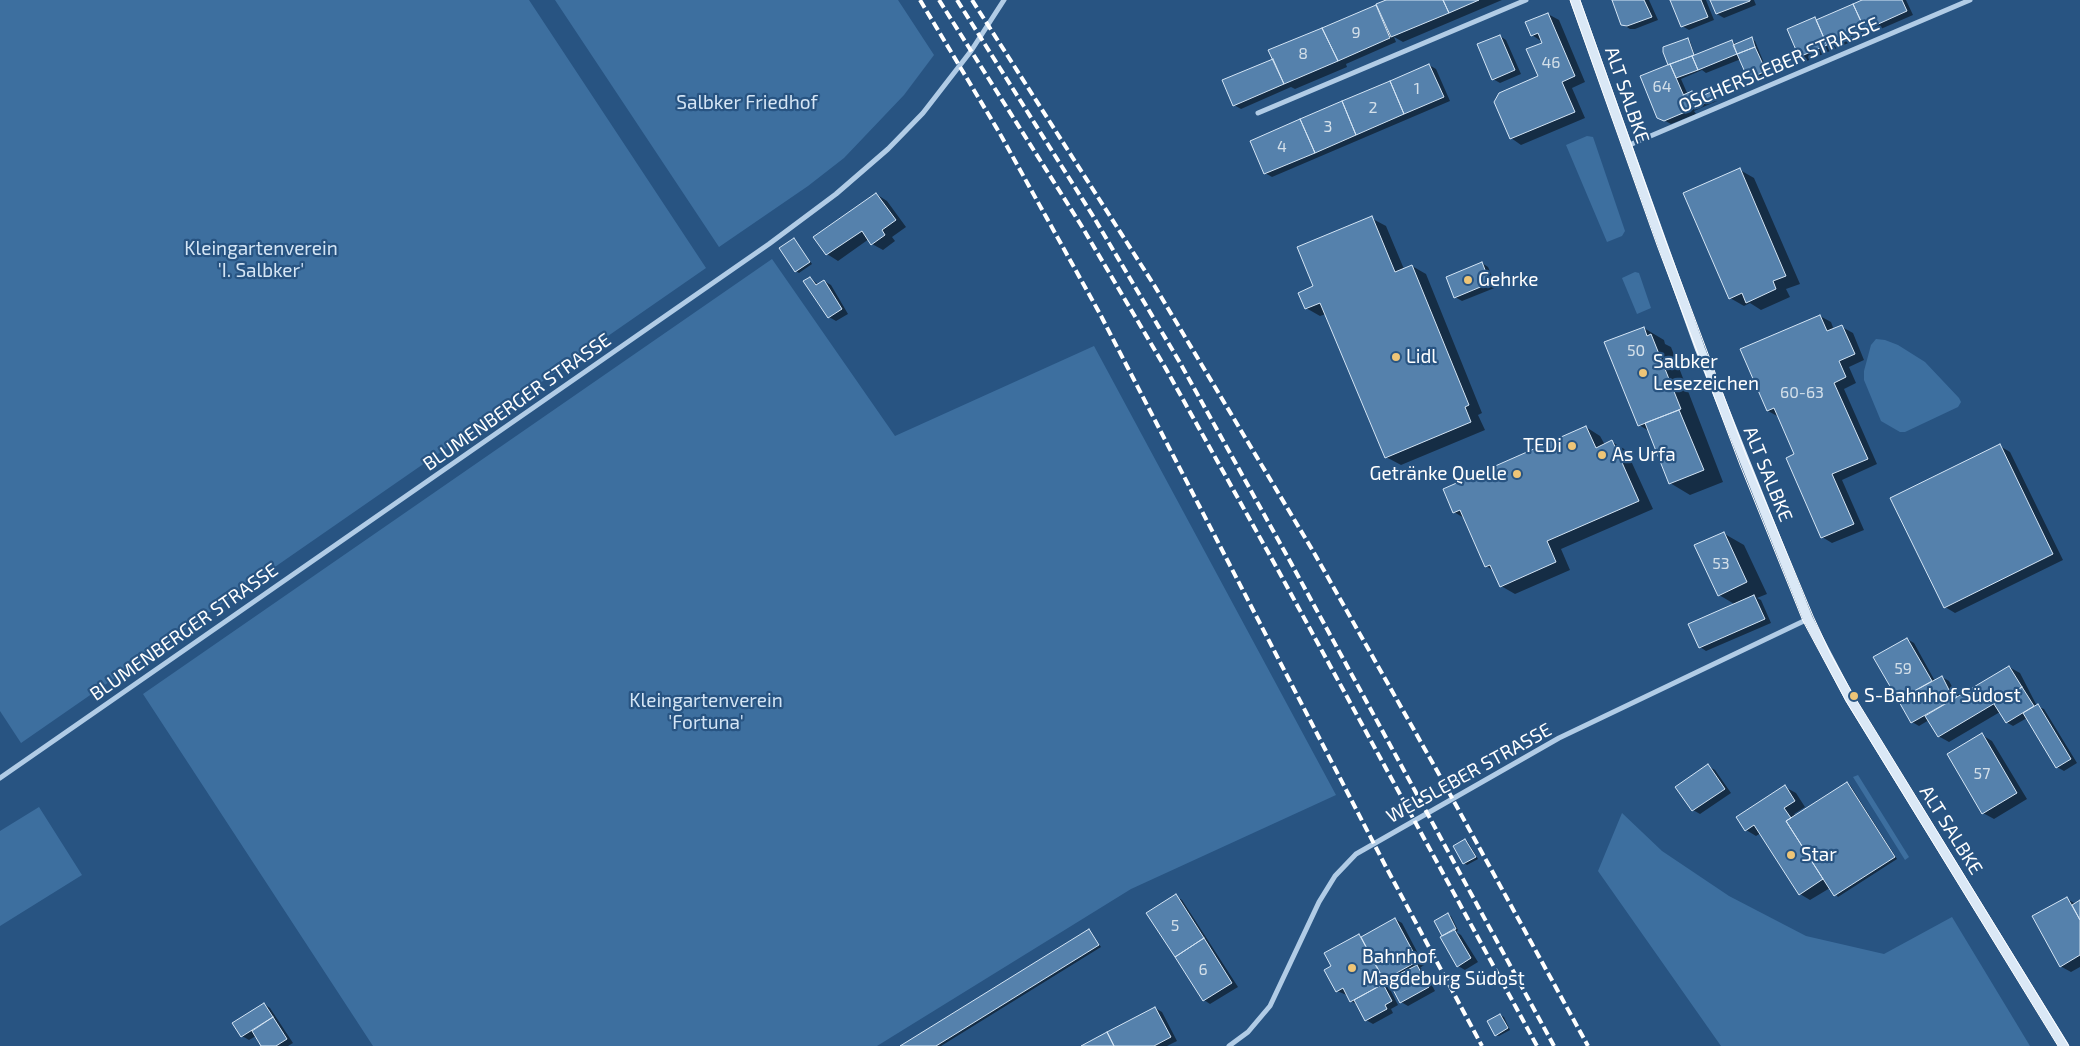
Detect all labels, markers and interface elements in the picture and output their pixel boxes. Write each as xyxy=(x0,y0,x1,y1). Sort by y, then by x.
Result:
street label: OSCHERSLEBER STRASSE xyxy=(1675,12,1883,118)
house number: 9 xyxy=(1351,23,1361,43)
house number: 8 xyxy=(1298,44,1308,64)
street label: ALT SALBKE xyxy=(1600,44,1654,146)
house number: 46 xyxy=(1542,53,1560,73)
house number: 64 xyxy=(1653,77,1671,97)
house number: 1 xyxy=(1414,79,1420,99)
park label: Salbker Friedhof xyxy=(676,92,818,114)
house number: 2 xyxy=(1369,98,1377,118)
house number: 3 xyxy=(1324,117,1332,137)
house number: 4 xyxy=(1277,137,1287,157)
park label: Kleingartenverein 'I. Salbker' xyxy=(184,238,338,282)
place label: Gehrke xyxy=(1478,269,1538,291)
marker: Gehrke xyxy=(1462,274,1474,286)
street label: BLUMENBERGER STRASSE xyxy=(419,328,615,476)
house number: 50 xyxy=(1627,341,1645,361)
place label: Lidl xyxy=(1406,346,1437,368)
marker: Lidl xyxy=(1390,351,1402,363)
place label: Salbker Lesezeichen xyxy=(1653,351,1759,395)
marker: Salbker Lesezeichen xyxy=(1637,367,1649,379)
house number: 60-63 xyxy=(1780,383,1824,403)
street label: ALT SALBKE xyxy=(1739,423,1797,525)
place label: TEDi xyxy=(1523,435,1562,457)
marker: TEDi xyxy=(1566,440,1578,452)
place label: As Urfa xyxy=(1612,444,1676,466)
marker: As Urfa xyxy=(1596,449,1608,461)
place label: Getränke Quelle xyxy=(1369,463,1507,485)
marker: Getränke Quelle xyxy=(1511,468,1523,480)
house number: 53 xyxy=(1712,554,1730,574)
street label: BLUMENBERGER STRASSE xyxy=(86,558,282,706)
house number: 59 xyxy=(1894,659,1912,679)
place label: S-Bahnhof Südost xyxy=(1864,685,2021,707)
park label: Kleingartenverein 'Fortuna' xyxy=(629,690,783,734)
marker: S-Bahnhof Südost xyxy=(1848,690,1860,702)
street label: WELSLEBER STRASSE xyxy=(1383,718,1555,828)
house number: 57 xyxy=(1974,764,1990,784)
street label: ALT SALBKE xyxy=(1915,781,1987,879)
place label: Star xyxy=(1801,844,1837,866)
marker: Star xyxy=(1785,849,1797,861)
house number: 5 xyxy=(1171,916,1179,936)
place label: Bahnhof Magdeburg Südost xyxy=(1362,946,1525,990)
house number: 6 xyxy=(1198,960,1208,980)
marker: Bahnhof Magdeburg Südost xyxy=(1346,962,1358,974)

